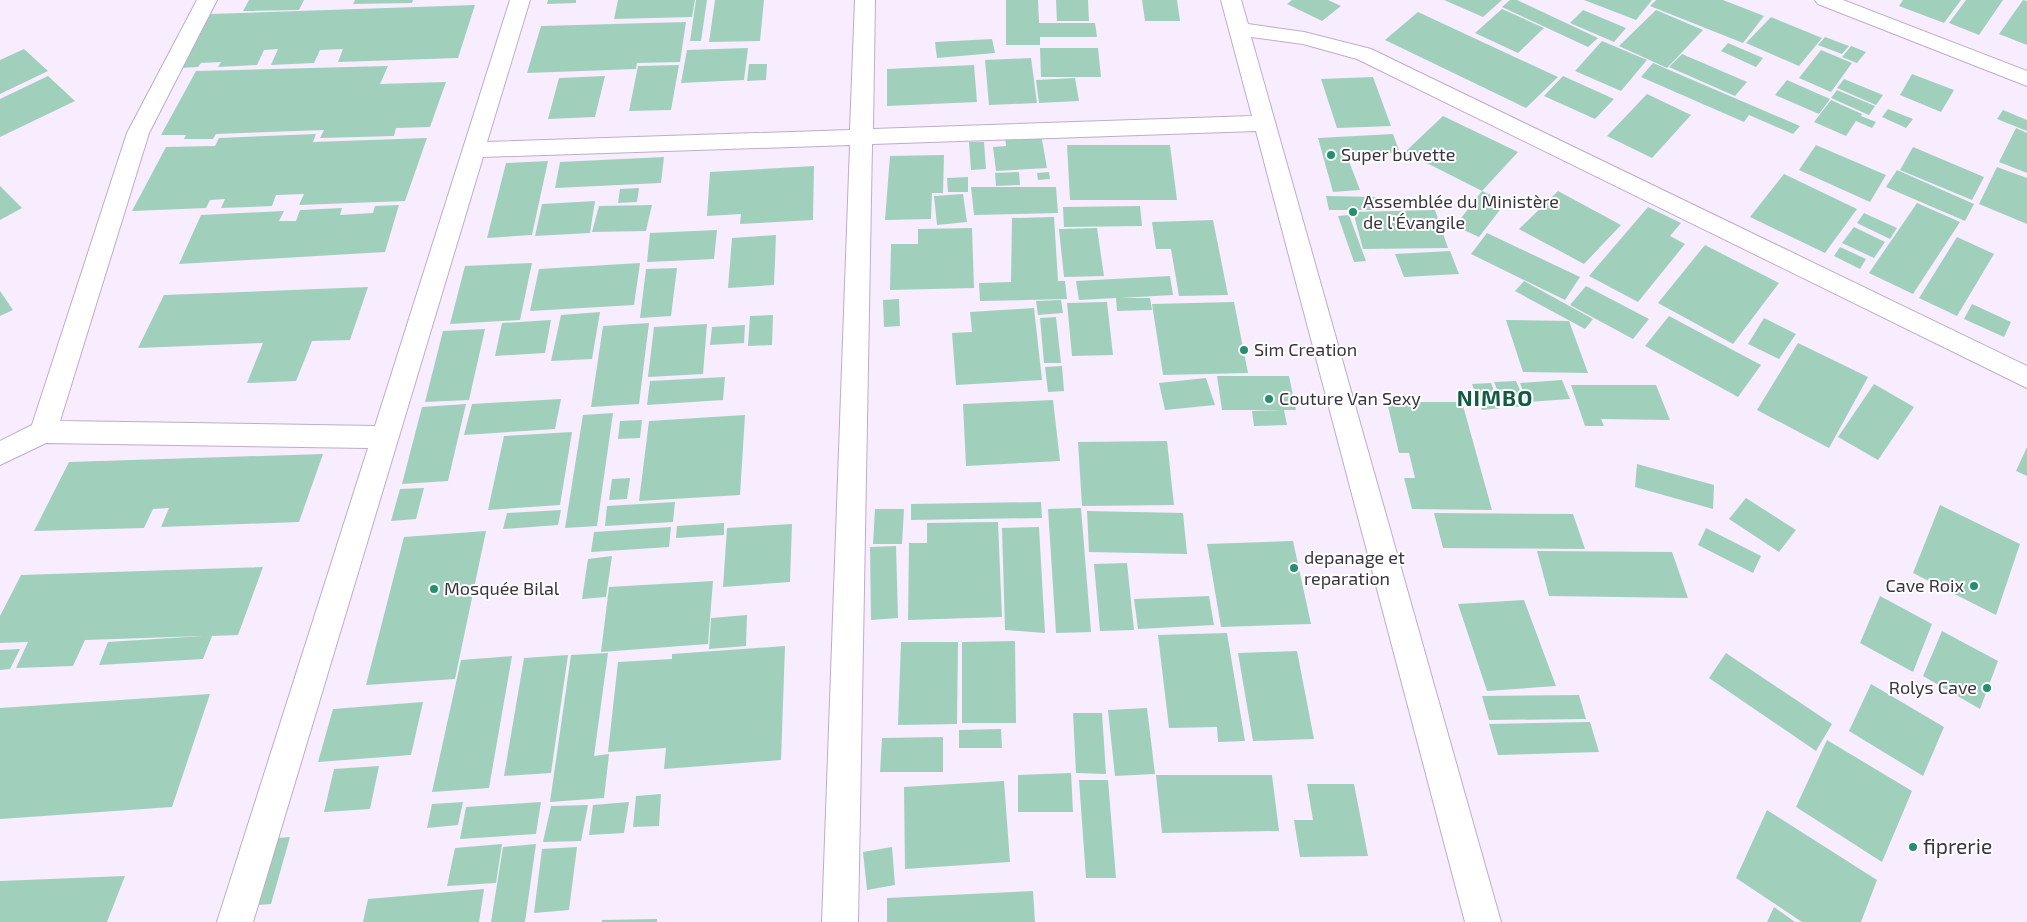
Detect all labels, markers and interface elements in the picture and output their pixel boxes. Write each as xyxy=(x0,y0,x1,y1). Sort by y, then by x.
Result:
place label: Super buvette xyxy=(1341,143,1455,165)
marker: Super buvette xyxy=(1325,149,1337,161)
place label: Assemblée du Ministère de l'Évangile xyxy=(1363,190,1559,233)
marker: Assemblée du Ministère de l'Évangile xyxy=(1347,206,1359,218)
place label: Sim Creation xyxy=(1254,338,1357,360)
marker: Sim Creation xyxy=(1238,344,1250,356)
district label: NIMBO xyxy=(1457,384,1533,410)
place label: Couture Van Sexy xyxy=(1279,387,1421,409)
marker: Couture Van Sexy xyxy=(1263,393,1275,405)
place label: depanage et reparation xyxy=(1304,546,1405,589)
marker: depanage et reparation xyxy=(1288,562,1300,574)
place label: Cave Roix xyxy=(1886,574,1964,596)
place label: Mosquée Bilal xyxy=(444,577,560,599)
marker: Cave Roix xyxy=(1968,580,1980,592)
marker: Mosquée Bilal xyxy=(428,583,440,595)
place label: Rolys Cave xyxy=(1889,676,1977,698)
marker: Rolys Cave xyxy=(1981,682,1993,694)
place label: fiprerie xyxy=(1923,833,1992,858)
marker: fiprerie xyxy=(1907,841,1919,853)

